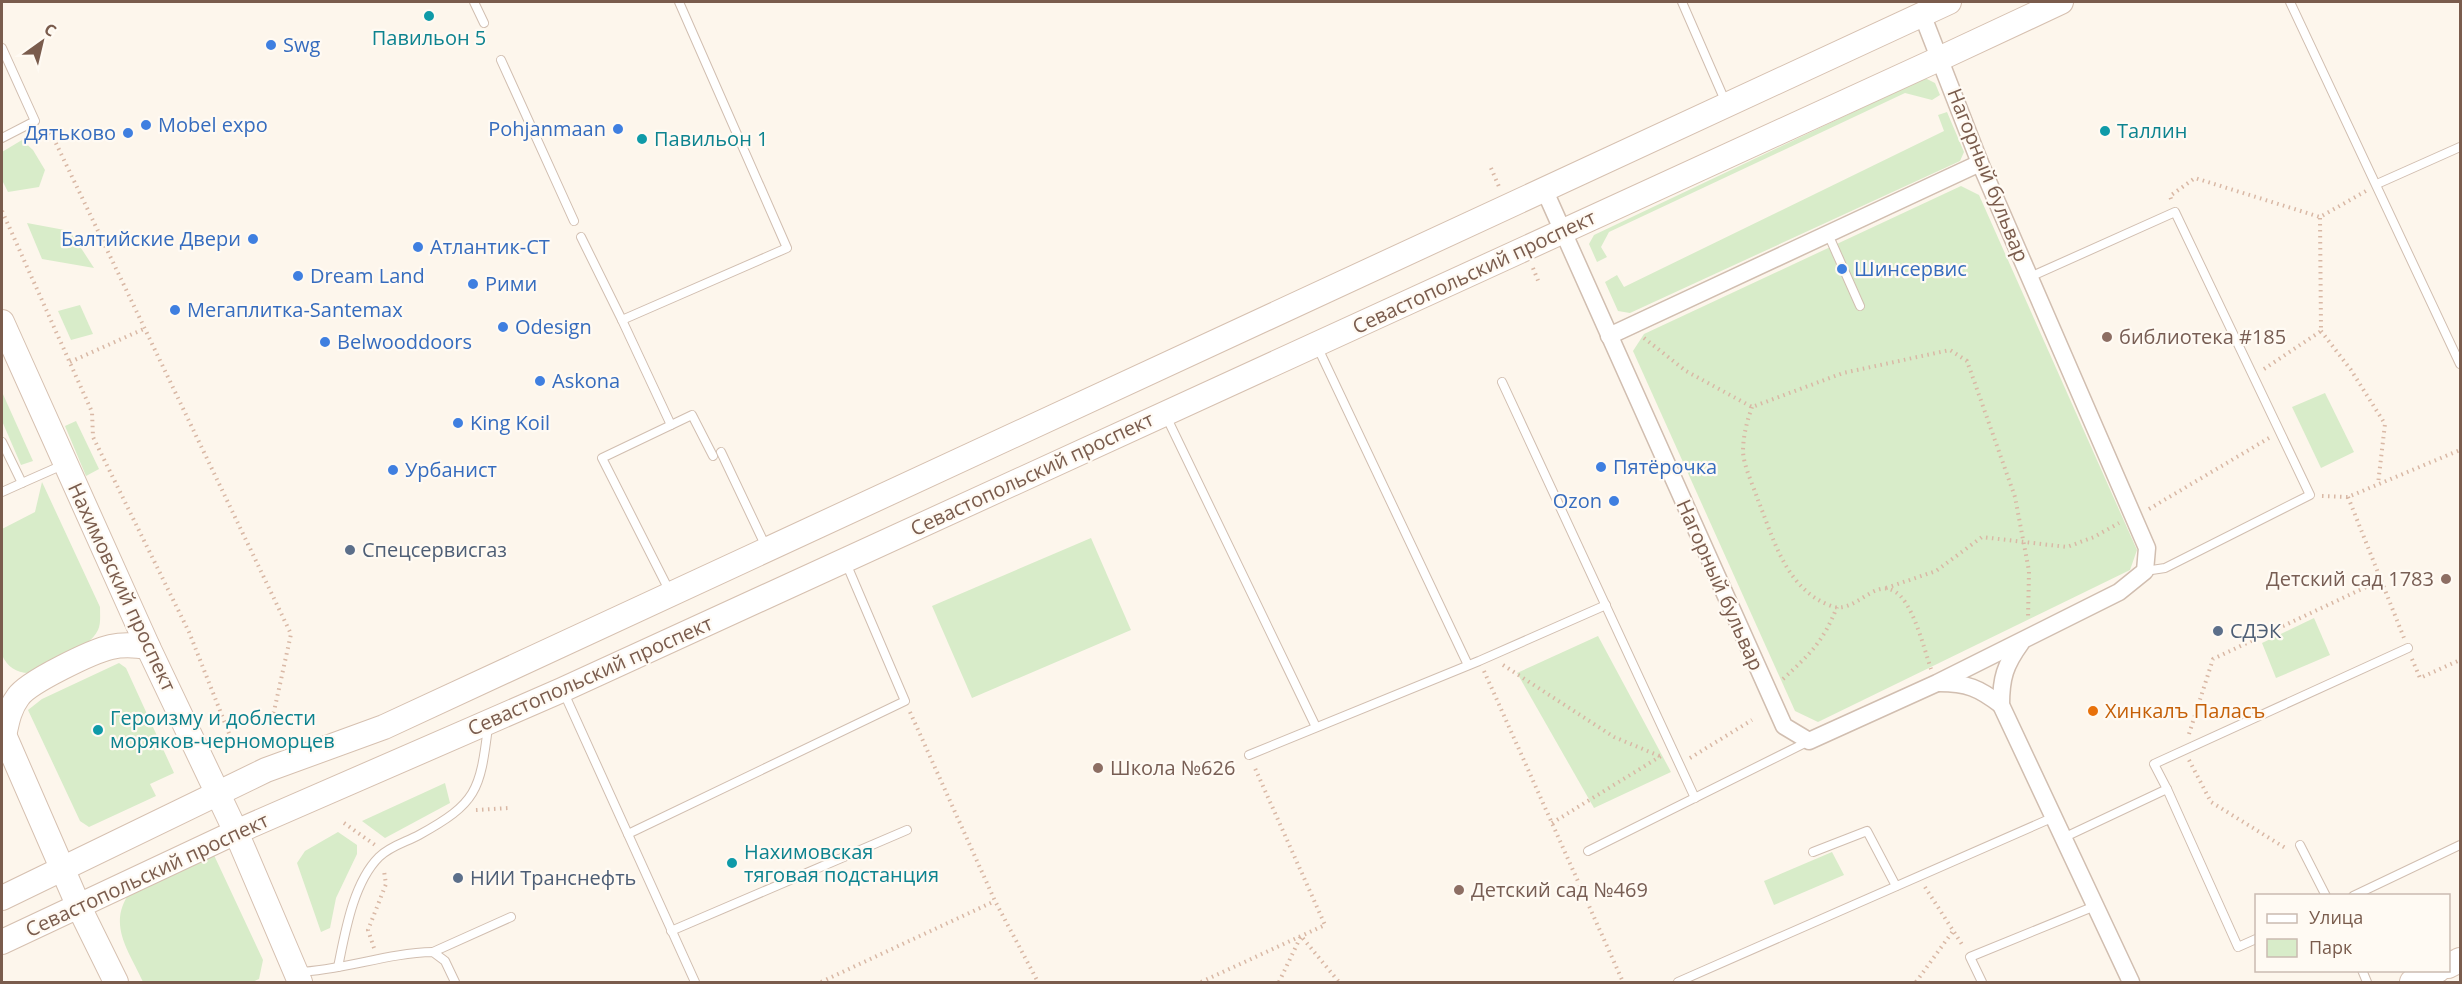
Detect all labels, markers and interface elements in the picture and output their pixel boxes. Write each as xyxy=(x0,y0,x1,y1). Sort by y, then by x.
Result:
marker: Павильон 5 xyxy=(422,9,436,23)
north arrow xyxy=(12,12,72,72)
text: С xyxy=(40,18,61,42)
place label: Павильон 5 xyxy=(372,24,486,51)
place label: Swg xyxy=(283,31,320,58)
marker: Swg xyxy=(264,38,278,52)
street label: Нагорный бульвар xyxy=(1941,84,2036,265)
place label: Mobel expo xyxy=(158,111,268,138)
place label: Pohjanmaan xyxy=(488,115,606,142)
place label: Таллин xyxy=(2117,117,2187,144)
marker: Mobel expo xyxy=(139,118,153,132)
place label: Дятьково xyxy=(24,119,116,146)
marker: Pohjanmaan xyxy=(611,122,625,136)
marker: Таллин xyxy=(2098,124,2112,138)
place label: Павильон 1 xyxy=(654,125,768,152)
marker: Дятьково xyxy=(121,126,135,140)
marker: Павильон 1 xyxy=(635,132,649,146)
street label: Севастопольский проспект xyxy=(1348,203,1600,340)
place label: Балтийские Двери xyxy=(61,225,241,252)
marker: Балтийские Двери xyxy=(246,232,260,246)
place label: Атлантик-СТ xyxy=(430,233,550,260)
marker: Атлантик-СТ xyxy=(411,240,425,254)
place label: Шинсервис xyxy=(1854,255,1967,282)
place label: Dream Land xyxy=(310,262,425,289)
marker: Шинсервис xyxy=(1835,262,1849,276)
marker: Dream Land xyxy=(291,269,305,283)
place label: Рими xyxy=(485,270,537,297)
marker: Рими xyxy=(466,277,480,291)
place label: Мегаплитка-Santemax xyxy=(187,296,403,323)
marker: Мегаплитка-Santemax xyxy=(168,303,182,317)
place label: Odesign xyxy=(515,313,592,340)
marker: Odesign xyxy=(496,320,510,334)
place label: библиотека #185 xyxy=(2119,323,2286,350)
place label: Belwooddoors xyxy=(337,328,472,355)
marker: библиотека #185 xyxy=(2100,330,2114,344)
marker: Belwooddoors xyxy=(318,335,332,349)
place label: Askona xyxy=(552,367,620,394)
marker: Askona xyxy=(533,374,547,388)
street label: Севастопольский проспект xyxy=(906,405,1158,542)
place label: King Koil xyxy=(470,409,550,436)
marker: King Koil xyxy=(451,416,465,430)
place label: Пятёрочка xyxy=(1613,453,1717,480)
place label: Урбанист xyxy=(405,456,497,483)
marker: Пятёрочка xyxy=(1594,460,1608,474)
marker: Урбанист xyxy=(386,463,400,477)
street label: Нахимовский проспект xyxy=(62,478,183,696)
place label: Ozon xyxy=(1553,487,1602,514)
marker: Ozon xyxy=(1607,494,1621,508)
street label: Нагорный бульвар xyxy=(1671,495,1770,675)
place label: Спецсервисгаз xyxy=(362,536,507,563)
marker: Спецсервисгаз xyxy=(343,543,357,557)
place label: Детский сад 1783 xyxy=(2266,565,2434,592)
marker: Детский сад 1783 xyxy=(2439,572,2453,586)
street label: Севастопольский проспект xyxy=(463,609,716,742)
place label: СДЭК xyxy=(2230,617,2282,644)
marker: СДЭК xyxy=(2211,624,2225,638)
place label: Хинкалъ Паласъ xyxy=(2105,697,2265,724)
place label: Героизму и доблести моряков-черноморцев xyxy=(110,704,335,754)
marker: Хинкалъ Паласъ xyxy=(2086,704,2100,718)
marker: Героизму и доблести моряков-черноморцев xyxy=(91,723,105,737)
place label: Школа №626 xyxy=(1110,754,1235,781)
marker: Школа №626 xyxy=(1091,761,1105,775)
street label: Севастопольский проспект xyxy=(21,806,273,943)
place label: Нахимовская тяговая подстанция xyxy=(744,838,939,888)
marker: Нахимовская тяговая подстанция xyxy=(725,856,739,870)
place label: НИИ Транснефть xyxy=(470,864,636,891)
marker: НИИ Транснефть xyxy=(451,871,465,885)
place label: Детский сад №469 xyxy=(1471,876,1648,903)
marker: Детский сад №469 xyxy=(1452,883,1466,897)
legend xyxy=(2255,894,2450,972)
text: Улица xyxy=(2309,905,2363,929)
text: Парк xyxy=(2309,935,2353,959)

